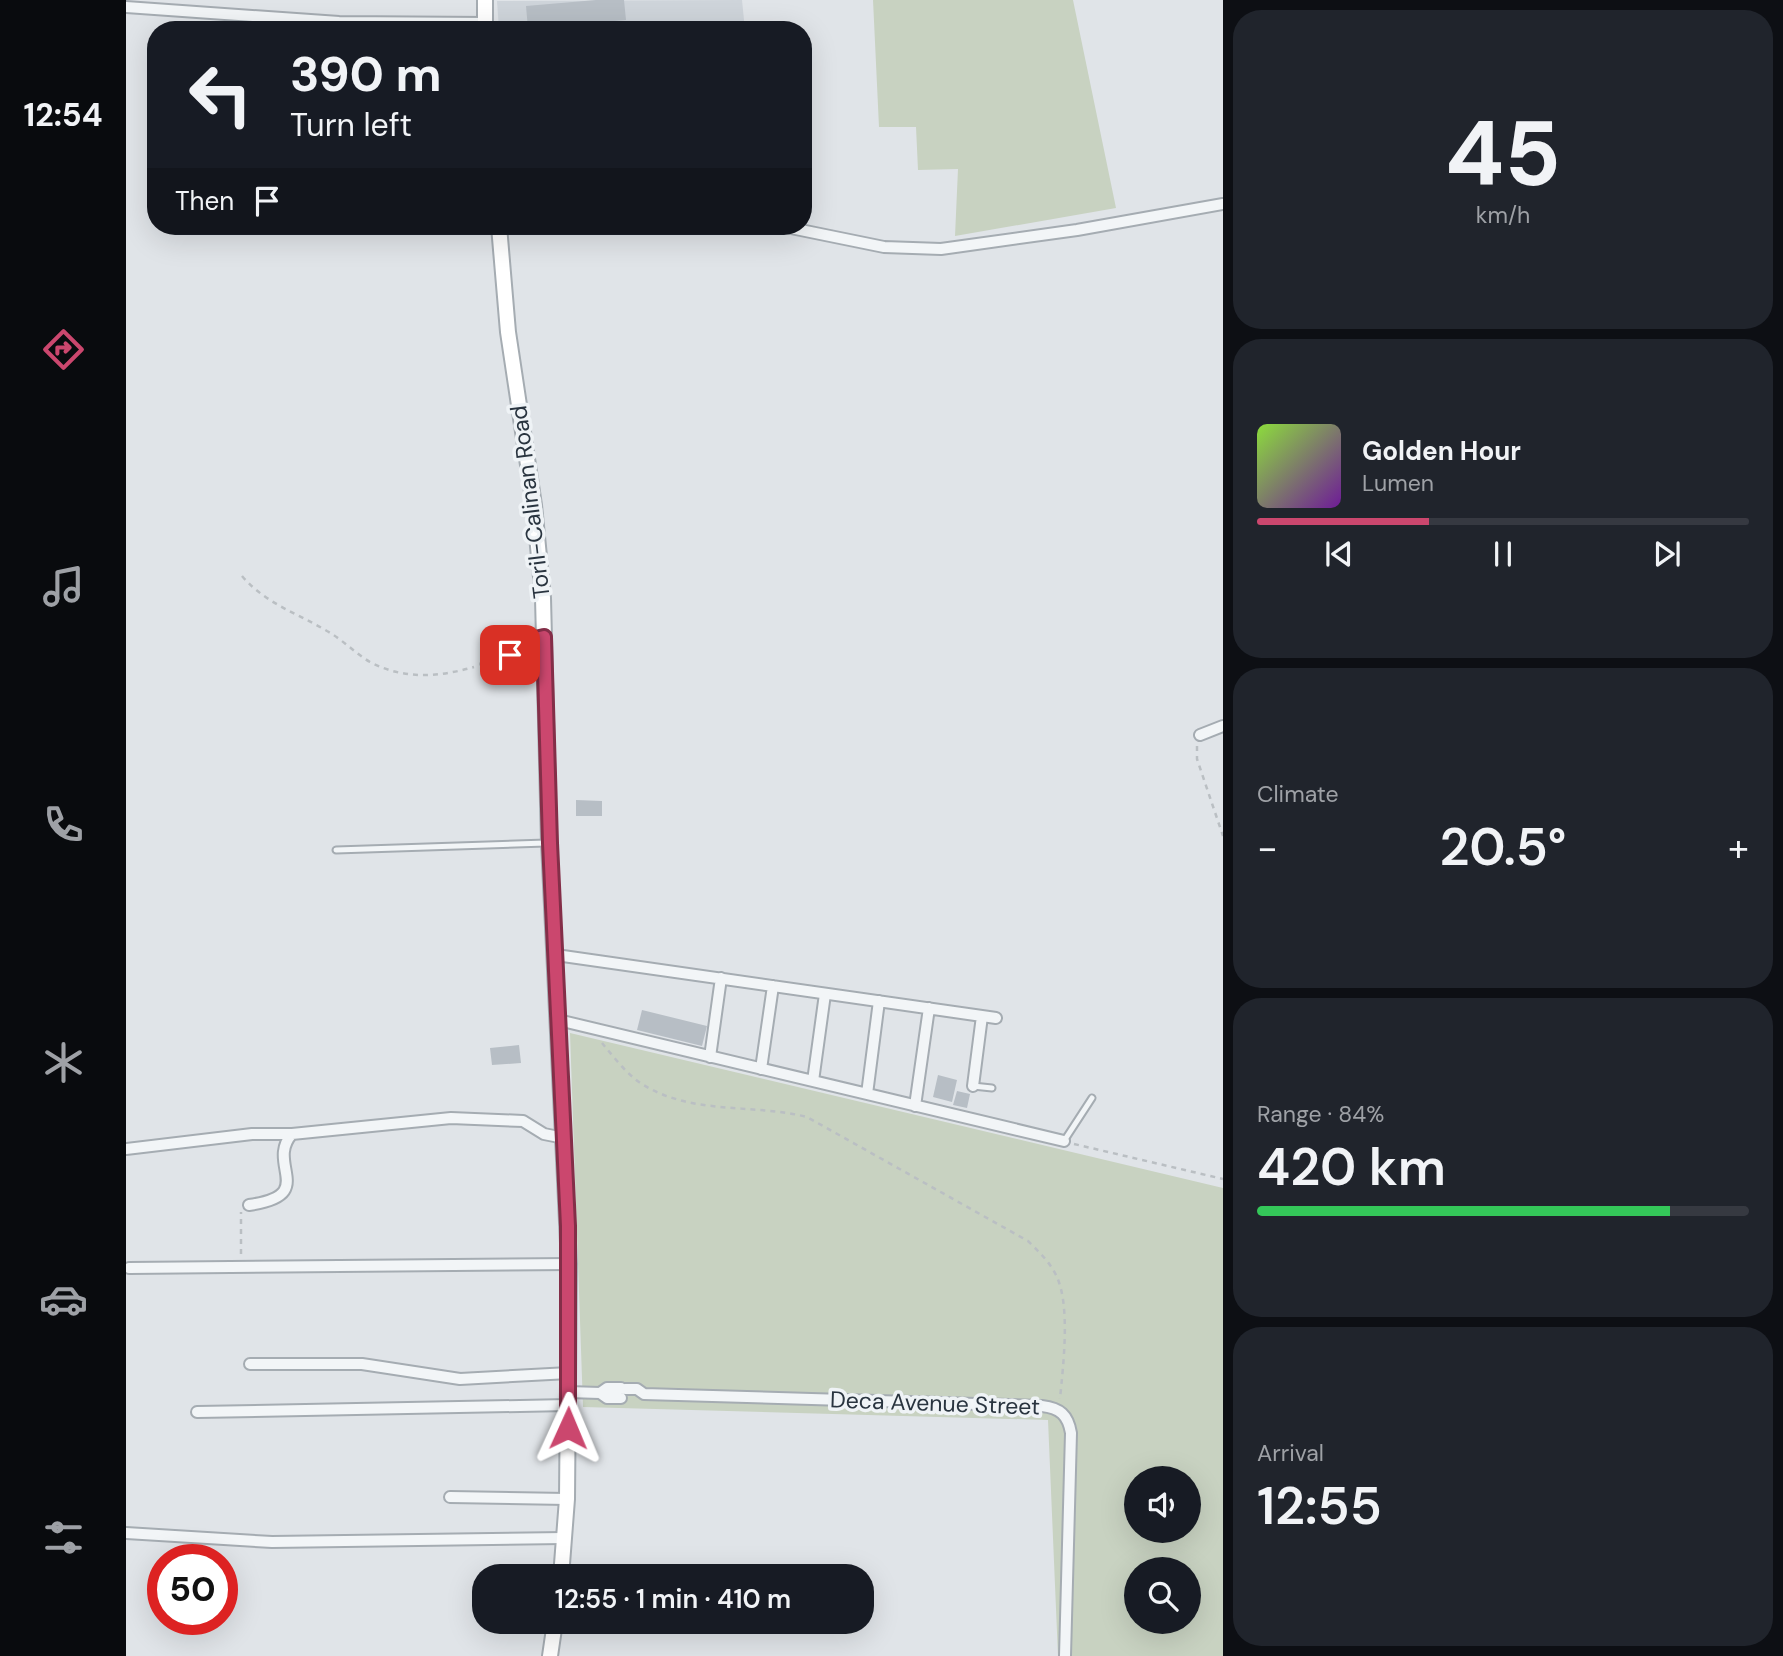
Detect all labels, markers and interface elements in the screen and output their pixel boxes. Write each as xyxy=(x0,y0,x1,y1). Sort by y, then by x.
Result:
text: 390 m xyxy=(290,42,442,106)
icon: left xyxy=(175,49,266,140)
text: 12:54 xyxy=(24,94,102,136)
text: 45 xyxy=(1445,95,1561,213)
text: Turn left xyxy=(290,104,412,146)
icon: arrive xyxy=(248,182,286,220)
text: Then xyxy=(175,184,234,218)
text: km/h xyxy=(1476,200,1530,230)
icon: directions xyxy=(39,325,88,374)
street label: Toril-Calinan Road xyxy=(503,404,557,600)
text: Golden Hour xyxy=(1362,434,1521,468)
text: Lumen xyxy=(1362,468,1434,498)
icon: previous xyxy=(1320,535,1358,573)
icon: pause xyxy=(1484,535,1522,573)
icon: next xyxy=(1648,535,1686,573)
icon: music xyxy=(39,562,88,611)
pin xyxy=(480,625,540,685)
icon: arrive xyxy=(491,636,529,674)
text: Climate xyxy=(1257,779,1339,809)
icon: phone xyxy=(39,800,88,849)
text: 20.5° xyxy=(1440,813,1566,881)
text: − xyxy=(1257,823,1278,873)
text: + xyxy=(1728,823,1749,873)
icon: climate xyxy=(39,1038,88,1087)
text: Range · 84% xyxy=(1257,1099,1384,1129)
text: 420 km xyxy=(1257,1133,1446,1201)
icon: car xyxy=(39,1275,88,1324)
street label: Deca Avenue Street xyxy=(829,1384,1041,1422)
position arrow xyxy=(531,1391,605,1465)
text: Arrival xyxy=(1257,1438,1324,1468)
map controls xyxy=(1124,1466,1201,1634)
button: sound xyxy=(1124,1466,1201,1543)
text: 12:55 xyxy=(1257,1472,1382,1540)
icon: filters xyxy=(39,1513,88,1562)
speed limit sign: 50 xyxy=(147,1544,238,1635)
button: search xyxy=(1124,1557,1201,1634)
text: 12:55 · 1 min · 410 m xyxy=(555,1582,791,1616)

